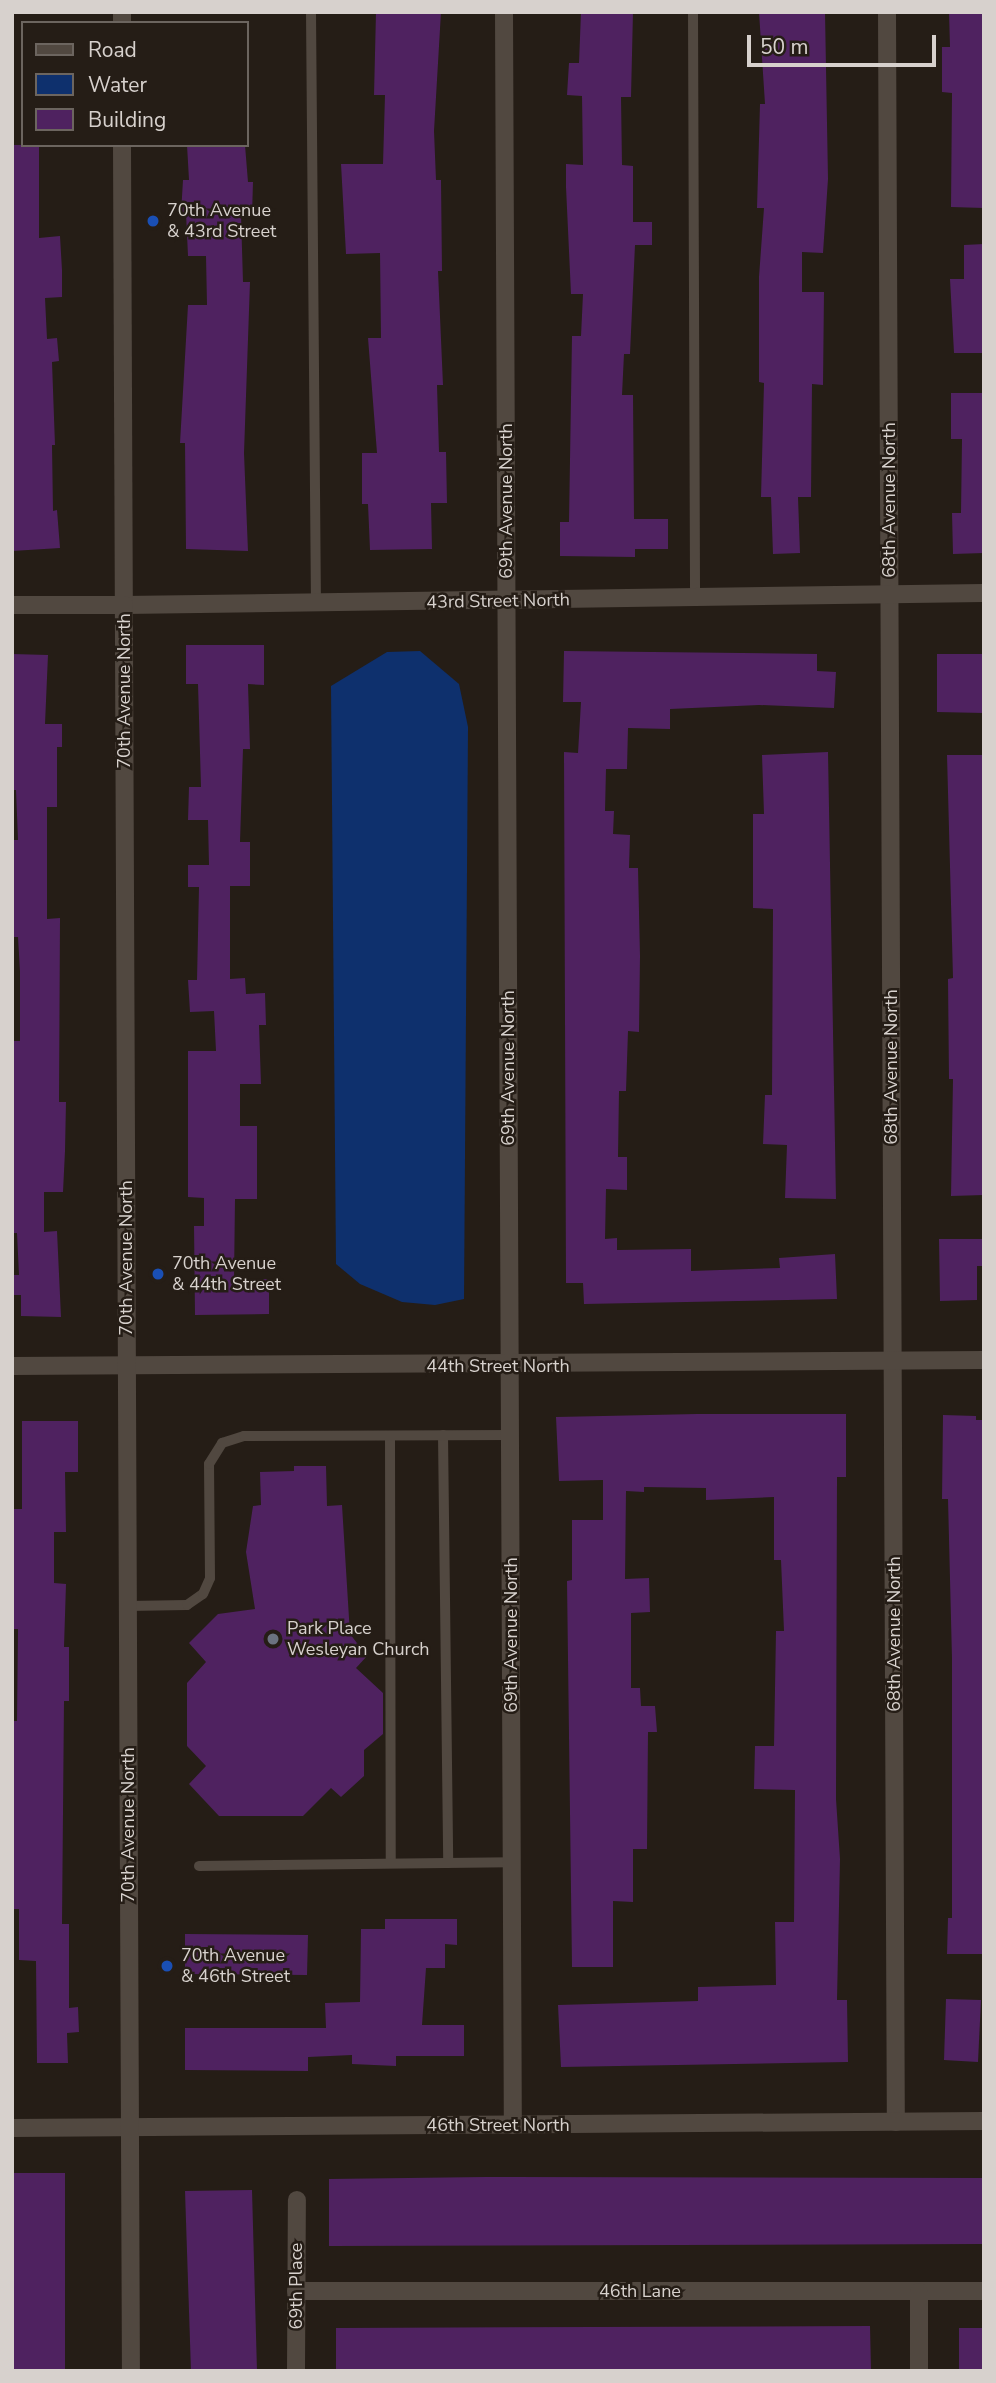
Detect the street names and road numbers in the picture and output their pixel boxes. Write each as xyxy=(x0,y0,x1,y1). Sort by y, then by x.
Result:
street label: 68th Avenue North xyxy=(878,422,900,578)
street label: 69th Avenue North xyxy=(495,423,517,579)
street label: 43rd Street North xyxy=(426,589,570,613)
street label: 70th Avenue North xyxy=(113,613,135,769)
street label: 68th Avenue North xyxy=(880,989,902,1145)
street label: 69th Avenue North xyxy=(497,990,519,1146)
street label: 70th Avenue North xyxy=(115,1180,137,1336)
street label: 44th Street North xyxy=(426,1355,570,1377)
street label: 68th Avenue North xyxy=(883,1556,905,1712)
street label: 69th Avenue North xyxy=(500,1557,522,1713)
street label: 70th Avenue North xyxy=(117,1747,139,1903)
street label: 46th Street North xyxy=(426,2114,570,2136)
street label: 69th Place xyxy=(285,2243,307,2329)
street label: 46th Lane xyxy=(599,2280,681,2302)

